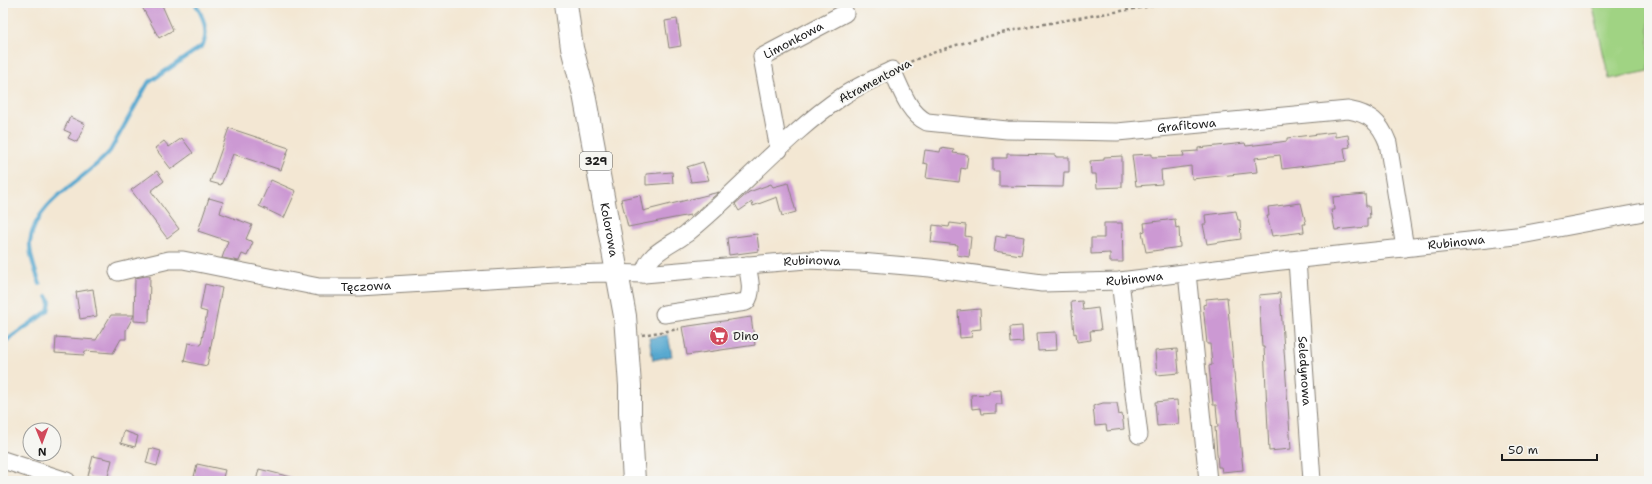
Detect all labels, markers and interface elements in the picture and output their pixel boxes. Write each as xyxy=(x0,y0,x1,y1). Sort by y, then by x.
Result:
street label: Limonkowa xyxy=(761,18,827,63)
street label: Atramentowa xyxy=(836,55,915,107)
street label: Grafitowa xyxy=(1156,115,1217,136)
road number: 329 xyxy=(580,152,612,170)
street label: Kolorowa xyxy=(596,201,622,259)
street label: Rubinowa xyxy=(1427,231,1486,253)
street label: Rubinowa xyxy=(783,252,841,270)
street label: Rubinowa xyxy=(1106,268,1164,289)
street label: Tęczowa xyxy=(341,277,392,295)
supermarket icon: Dino xyxy=(708,325,730,347)
place label: Dino xyxy=(733,328,759,344)
street label: Seledynowa xyxy=(1294,335,1315,407)
north arrow xyxy=(22,422,62,462)
scale bar xyxy=(1502,436,1597,462)
text: 50 m xyxy=(1508,442,1538,458)
text: N xyxy=(37,444,47,459)

